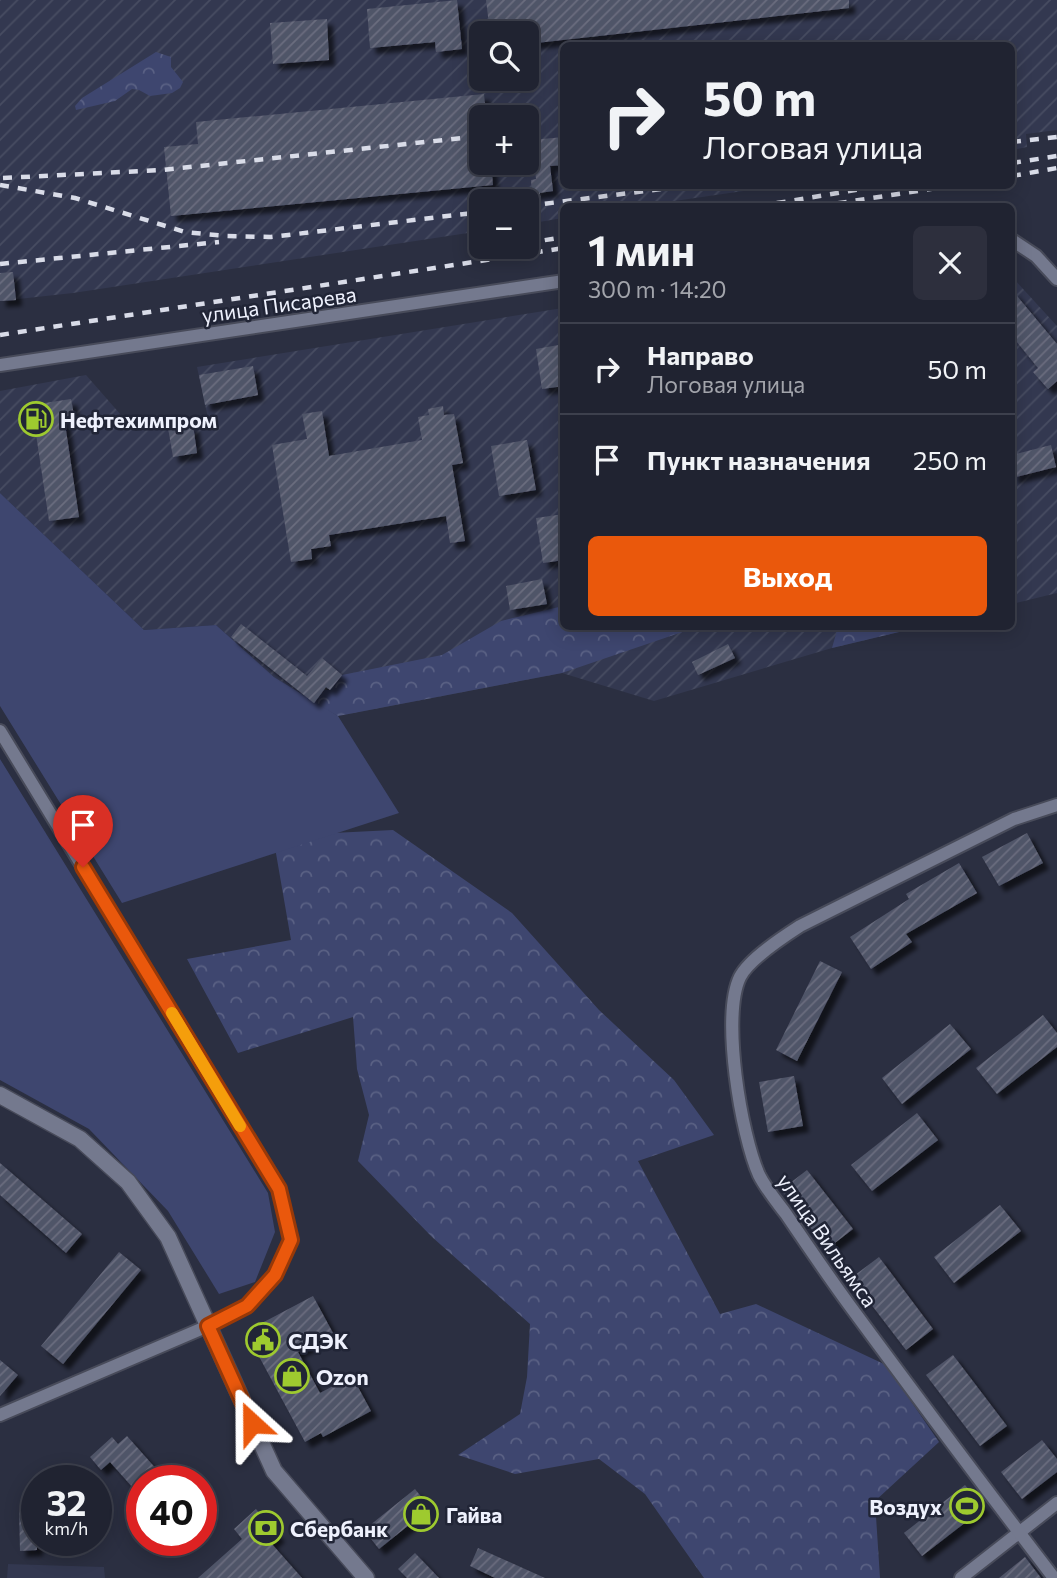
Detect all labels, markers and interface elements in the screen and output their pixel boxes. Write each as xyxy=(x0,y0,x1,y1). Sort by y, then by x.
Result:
map controls xyxy=(469,21,539,259)
button: search xyxy=(469,21,539,91)
text: 50 m xyxy=(703,66,816,126)
icon: right xyxy=(588,70,679,161)
button: + xyxy=(469,105,539,175)
text: Логовая улица xyxy=(703,126,923,166)
button: − xyxy=(469,189,539,259)
text: 1 мин xyxy=(588,223,695,275)
button: close xyxy=(913,226,987,300)
text: 300 m · 14:20 xyxy=(588,275,727,303)
street label: улица Писарева xyxy=(200,281,358,327)
text: Направо xyxy=(647,339,754,370)
icon: right xyxy=(588,350,626,388)
text: 50 m xyxy=(927,353,987,384)
text: Логовая улица xyxy=(647,370,805,398)
fuel station icon: Нефтехимпром xyxy=(17,400,55,438)
place label: Нефтехимпром xyxy=(60,407,217,432)
icon: arrive xyxy=(588,441,626,479)
text: Пункт назначения xyxy=(647,444,871,475)
text: 250 m xyxy=(913,444,987,475)
button: Выход xyxy=(588,536,987,616)
pin xyxy=(53,795,113,867)
icon: arrive xyxy=(64,806,102,844)
street label: улица Вильямса xyxy=(773,1168,883,1312)
public building icon: СДЭК xyxy=(244,1321,282,1359)
place label: СДЭК xyxy=(288,1328,349,1353)
shop icon: Ozon xyxy=(273,1357,311,1395)
place label: Ozon xyxy=(316,1364,369,1389)
position arrow xyxy=(215,1386,289,1460)
speed limit sign: 40 xyxy=(126,1465,217,1556)
text: 32 xyxy=(46,1480,87,1523)
sports icon: Воздух xyxy=(948,1487,986,1525)
place label: Воздух xyxy=(869,1494,942,1519)
shop icon: Гайва xyxy=(402,1495,440,1533)
place label: Гайва xyxy=(446,1502,502,1527)
bank icon: Сбербанк xyxy=(247,1509,285,1547)
place label: Сбербанк xyxy=(290,1516,388,1541)
text: km/h xyxy=(45,1517,88,1539)

